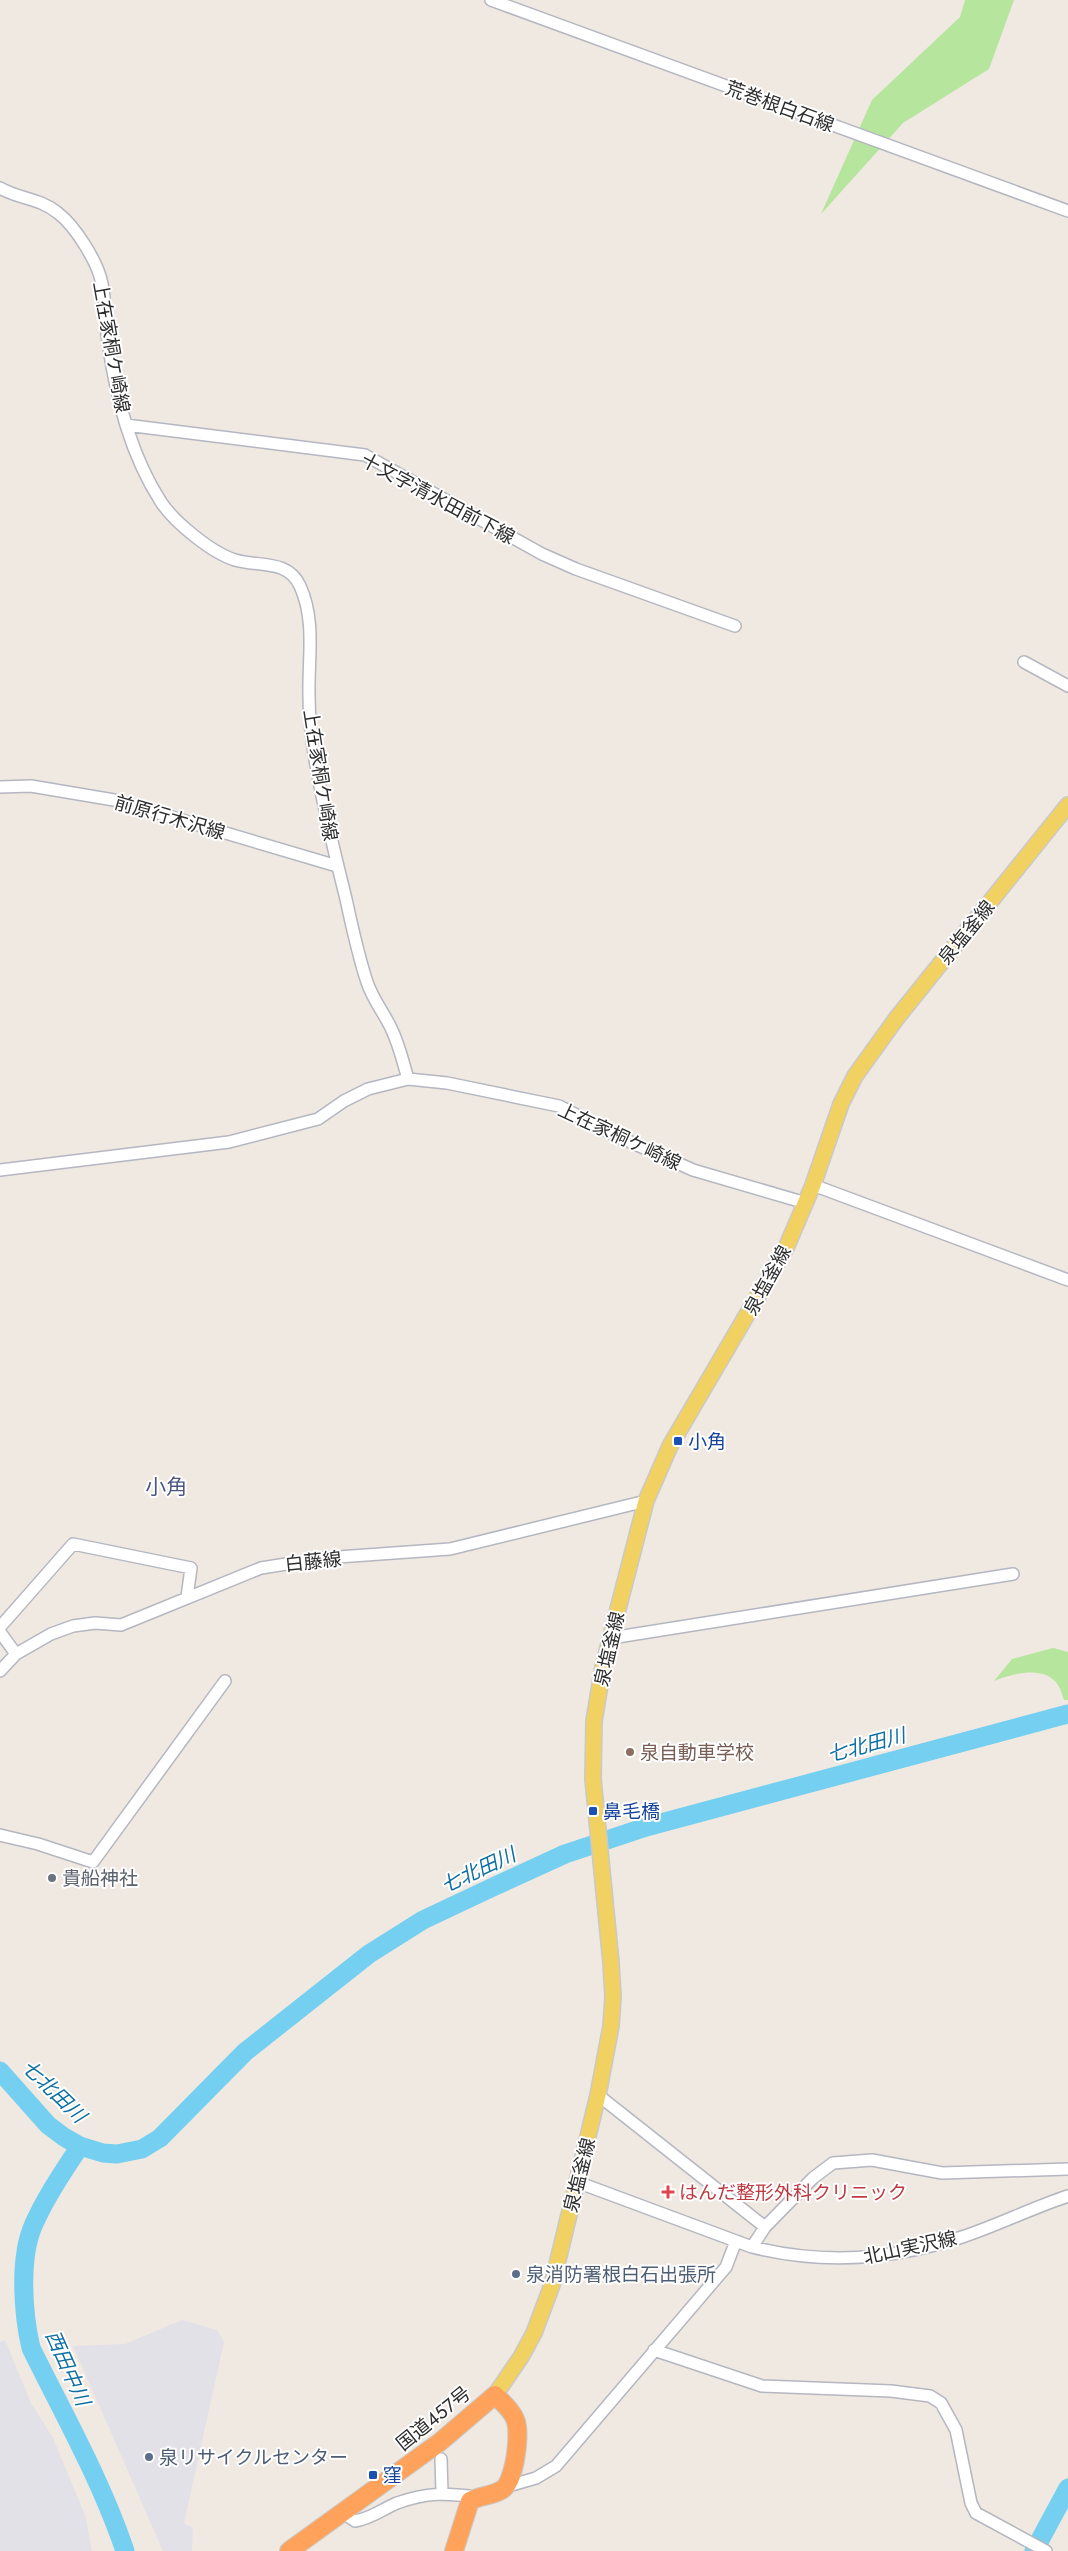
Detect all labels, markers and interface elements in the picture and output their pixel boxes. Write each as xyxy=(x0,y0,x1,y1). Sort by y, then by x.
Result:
street label: 荒巻根白石線 xyxy=(722,74,838,139)
street label: 上在家桐ケ崎線 xyxy=(87,279,136,415)
street label: 十文字清水田前下線 xyxy=(356,446,520,551)
street label: 上在家桐ケ崎線 xyxy=(297,707,344,843)
street label: 前原行木沢線 xyxy=(111,789,228,846)
street label: 泉塩釜線 xyxy=(932,894,1001,970)
street label: 上在家桐ケ崎線 xyxy=(554,1096,686,1177)
street label: 泉塩釜線 xyxy=(737,1240,798,1320)
place label: 小角 xyxy=(688,1428,726,1455)
marker: 小角 xyxy=(672,1435,684,1447)
district label: 小角 xyxy=(145,1472,187,1502)
street label: 白藤線 xyxy=(283,1545,343,1578)
street label: 泉塩釜線 xyxy=(588,1609,631,1689)
water label: 七北田川 xyxy=(824,1721,910,1770)
place label: 泉自動車学校 xyxy=(640,1739,754,1766)
marker: 泉自動車学校 xyxy=(624,1746,636,1758)
place label: 鼻毛橋 xyxy=(603,1798,660,1825)
marker: 鼻毛橋 xyxy=(587,1805,599,1817)
water label: 七北田川 xyxy=(436,1840,522,1900)
place label: 貴船神社 xyxy=(62,1865,138,1892)
marker: 貴船神社 xyxy=(46,1872,58,1884)
water label: 七北田川 xyxy=(15,2053,94,2131)
street label: 泉塩釜線 xyxy=(557,2135,602,2215)
place label: はんだ整形外科クリニック xyxy=(679,2179,907,2206)
marker: はんだ整形外科クリニック xyxy=(661,2185,675,2199)
street label: 北山実沢線 xyxy=(861,2224,959,2271)
place label: 泉消防署根白石出張所 xyxy=(526,2261,716,2288)
marker: 泉消防署根白石出張所 xyxy=(510,2268,522,2280)
water label: 西田中川 xyxy=(38,2326,98,2412)
street label: 国道457号 xyxy=(390,2380,476,2457)
place label: 泉リサイクルセンター xyxy=(159,2444,348,2471)
marker: 泉リサイクルセンター xyxy=(143,2451,155,2463)
place label: 窪 xyxy=(383,2462,402,2489)
marker: 窪 xyxy=(367,2469,379,2481)

